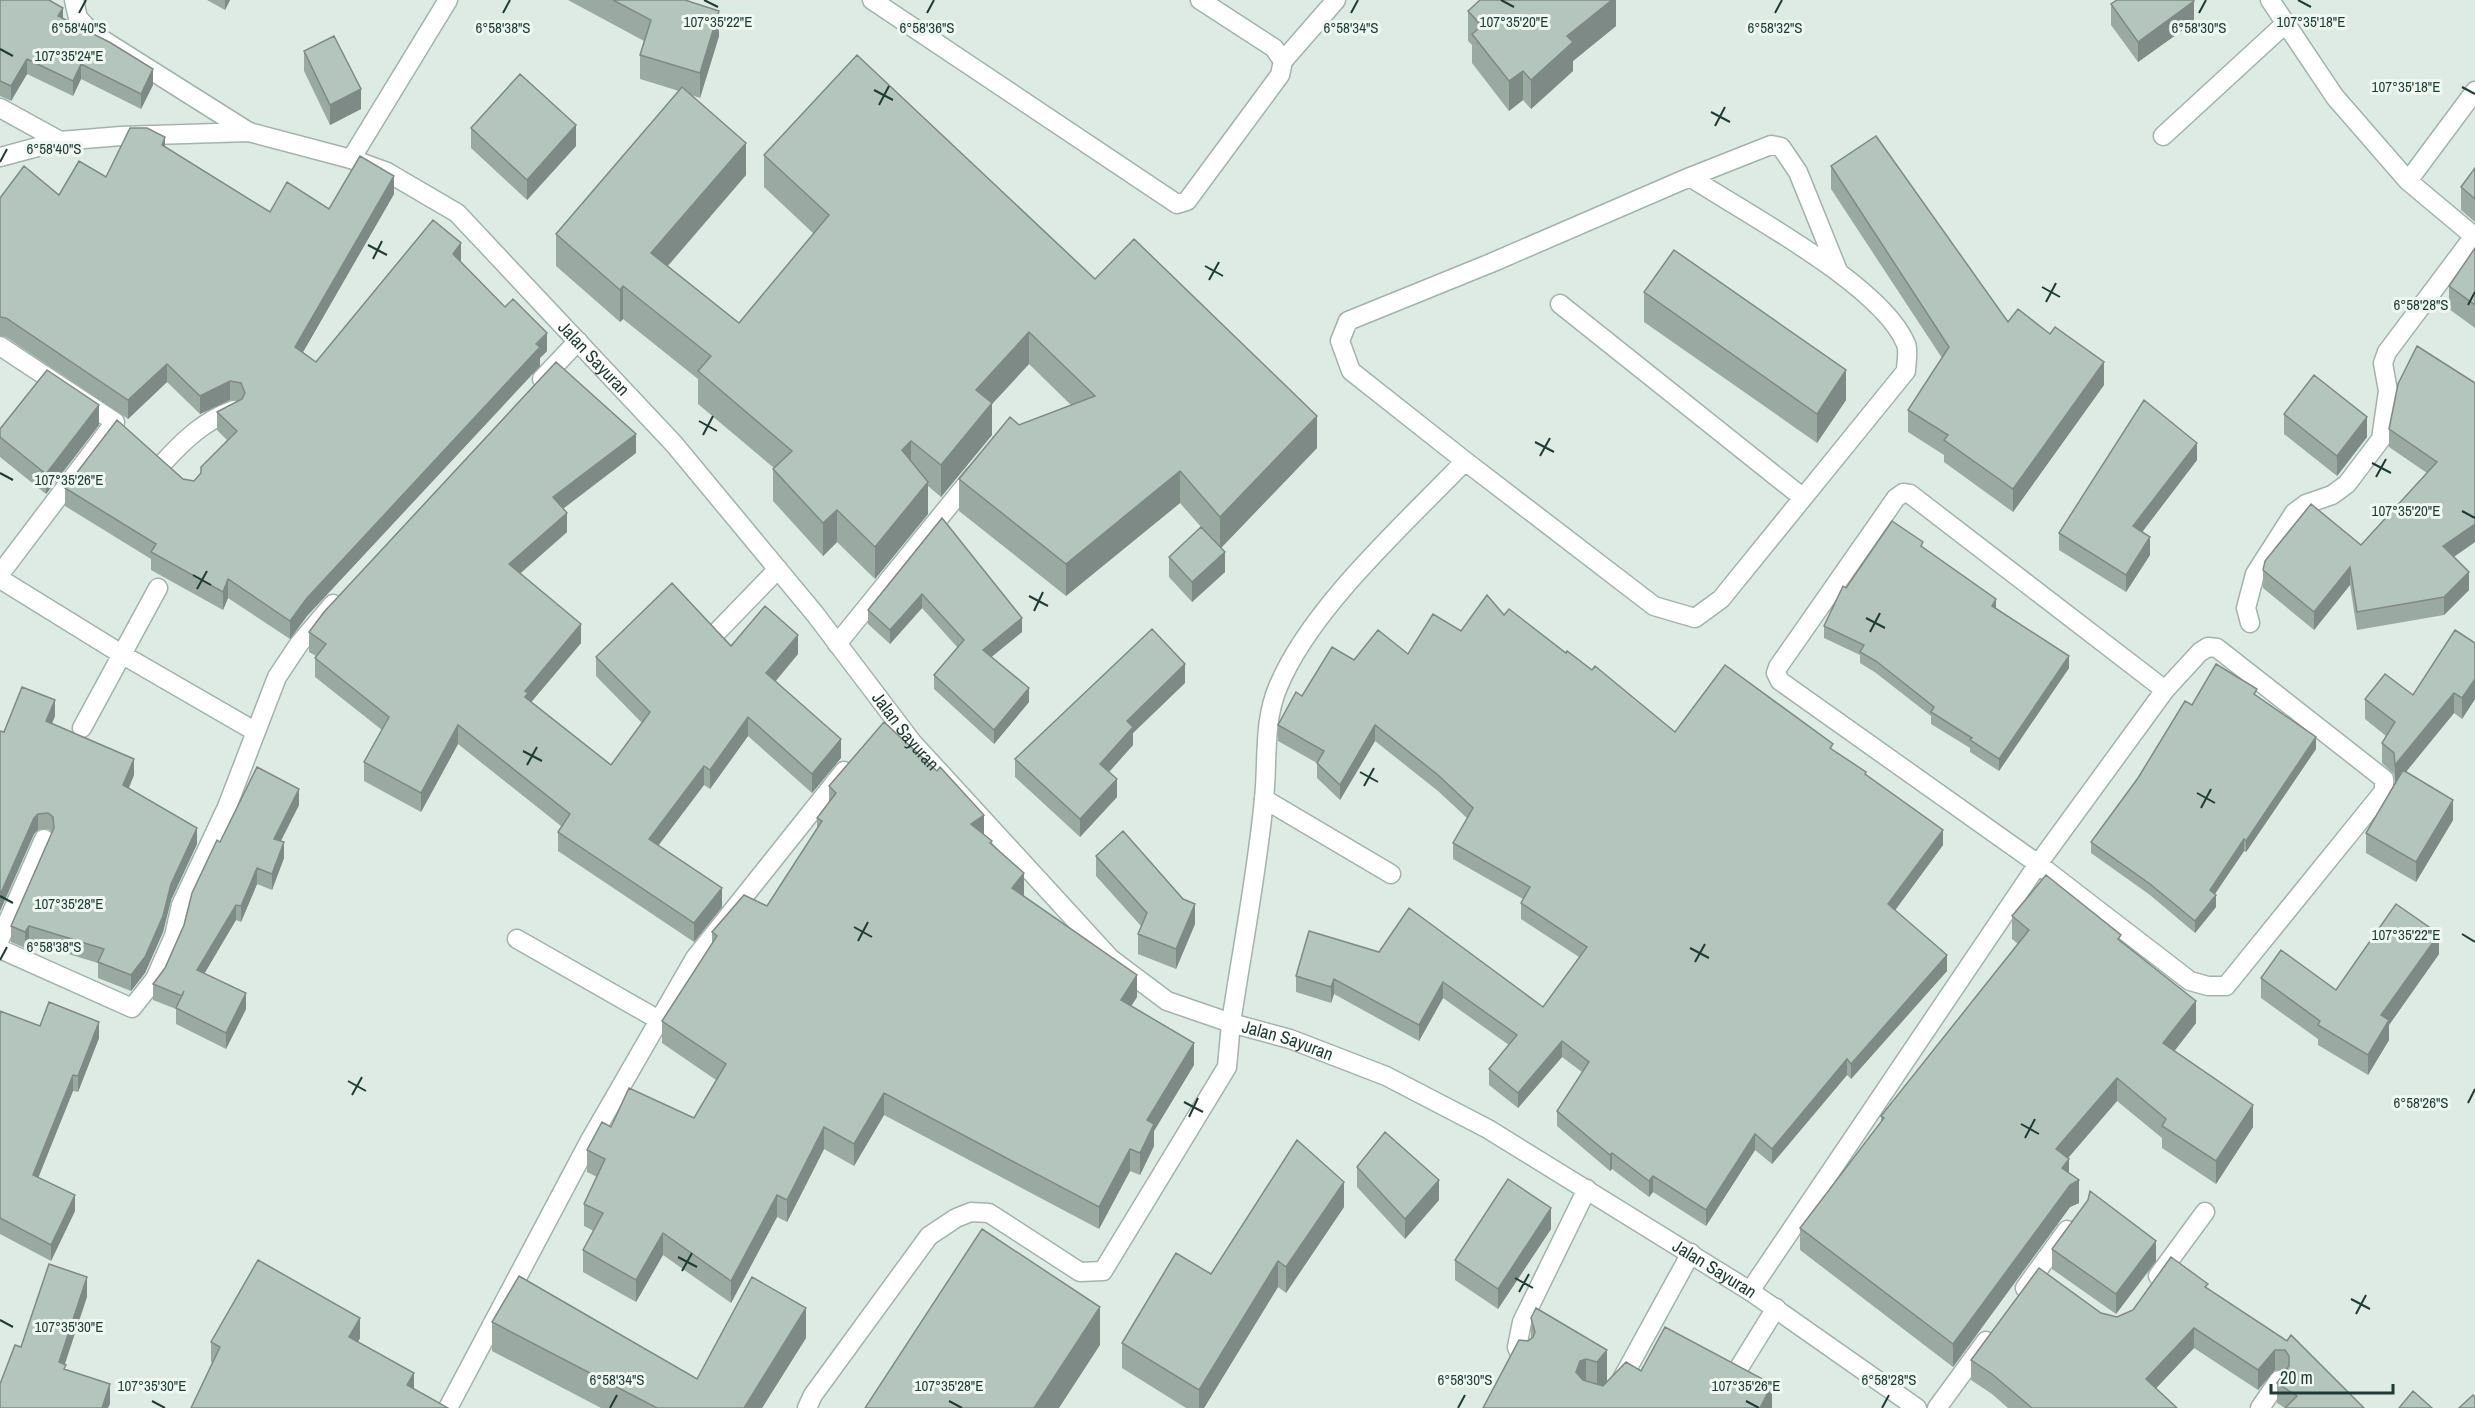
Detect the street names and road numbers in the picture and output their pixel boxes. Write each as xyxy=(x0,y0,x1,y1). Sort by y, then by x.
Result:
street label: Jalan Sayuran xyxy=(553,315,636,401)
street label: Jalan Sayuran xyxy=(866,686,945,776)
street label: Jalan Sayuran xyxy=(1239,1014,1337,1066)
street label: Jalan Sayuran xyxy=(1668,1233,1762,1304)

